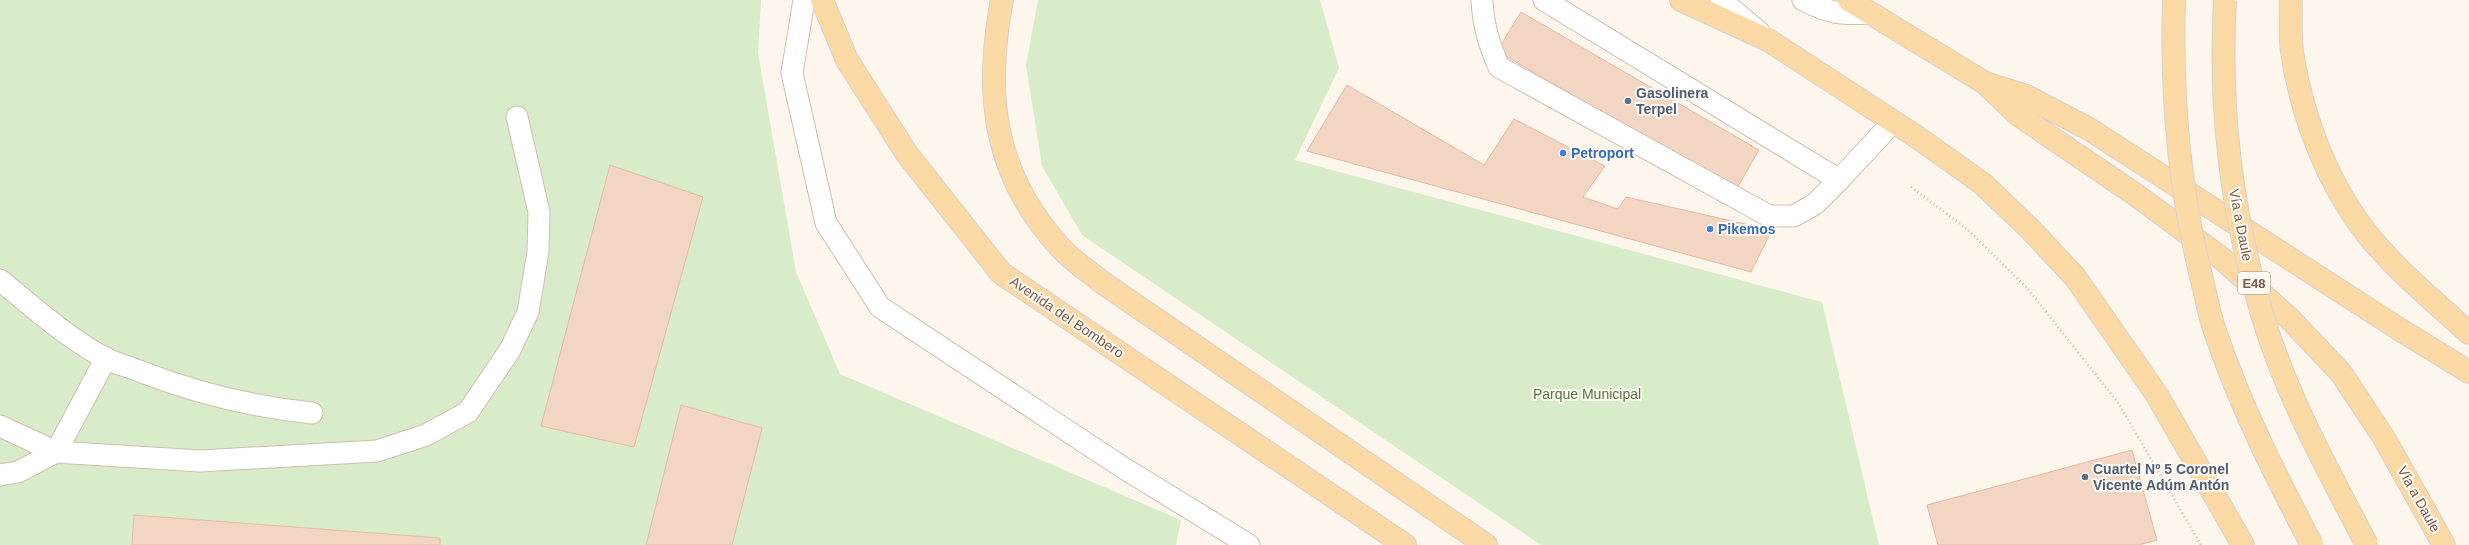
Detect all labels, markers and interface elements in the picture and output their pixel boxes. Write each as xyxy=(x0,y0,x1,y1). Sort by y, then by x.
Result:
place label: Gasolinera Terpel xyxy=(1636,85,1709,117)
marker: Gasolinera Terpel xyxy=(1623,96,1633,106)
place label: Petroport xyxy=(1571,145,1634,161)
marker: Petroport xyxy=(1558,148,1568,158)
street label: Vía a Daule xyxy=(2226,188,2256,263)
place label: Pikemos xyxy=(1718,221,1776,237)
marker: Pikemos xyxy=(1705,224,1715,234)
road number: E48 xyxy=(2238,272,2270,294)
street label: Avenida del Bombero xyxy=(1007,273,1127,361)
park label: Parque Municipal xyxy=(1533,386,1641,402)
place label: Cuartel Nº 5 Coronel Vicente Adúm Antón xyxy=(2093,461,2229,493)
street label: Vía a Daule xyxy=(2394,463,2444,535)
marker: Cuartel Nº 5 Coronel Vicente Adúm Antón xyxy=(2080,472,2090,482)

